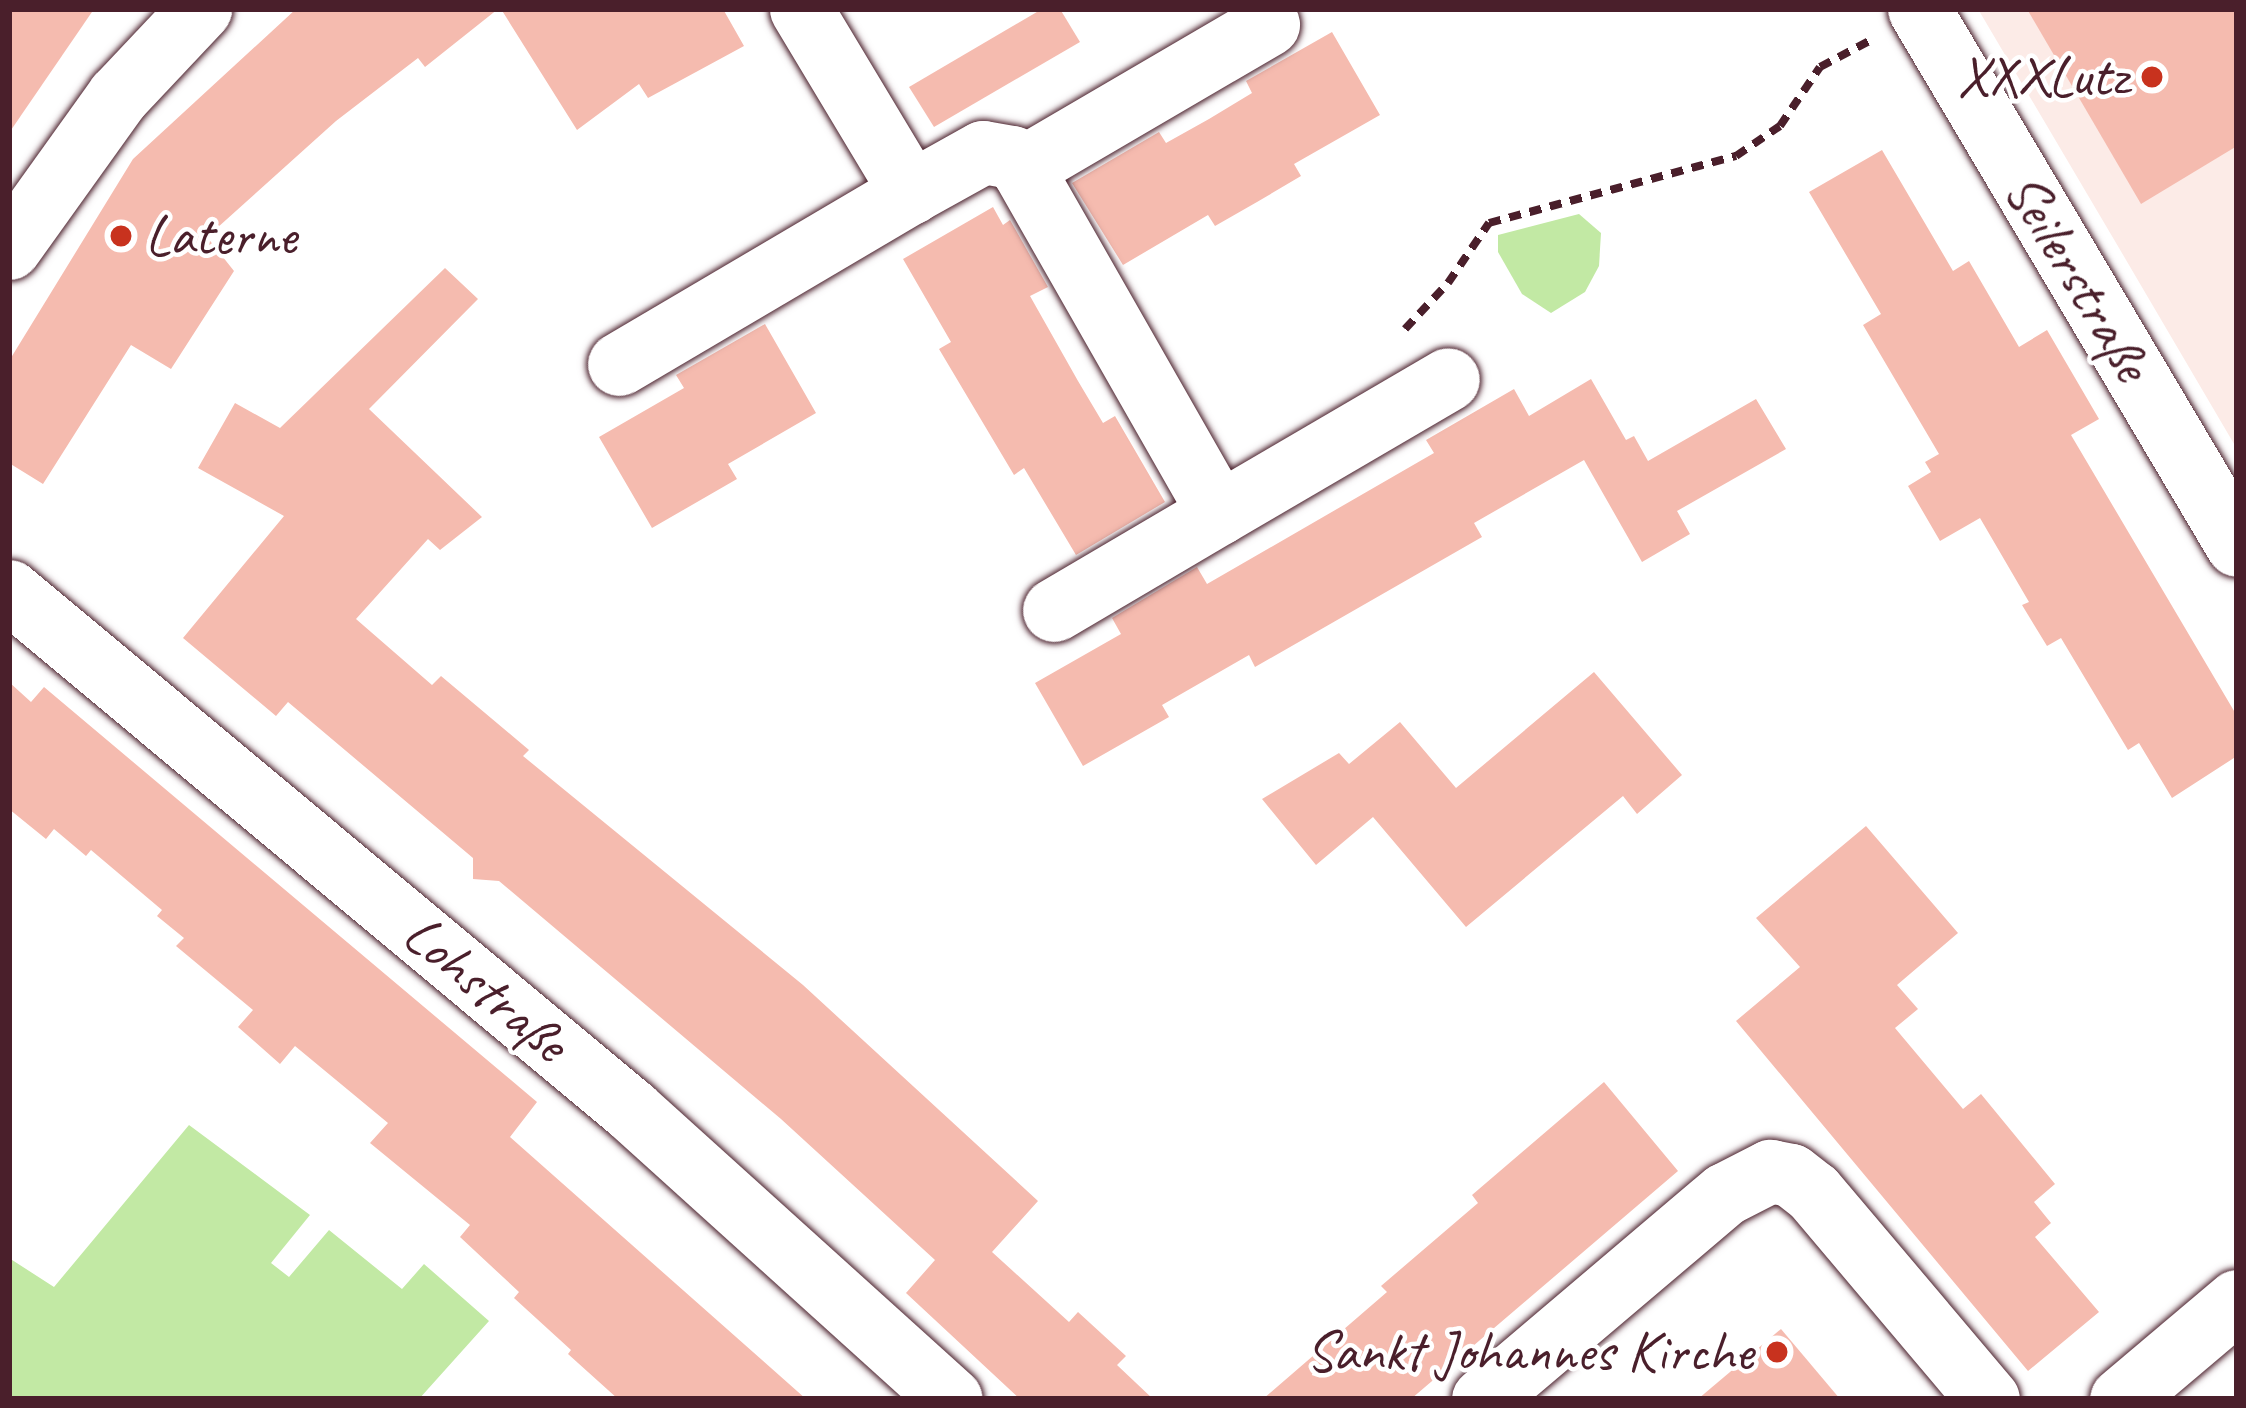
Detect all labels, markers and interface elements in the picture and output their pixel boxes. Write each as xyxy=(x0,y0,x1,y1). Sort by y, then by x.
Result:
place label: XXXLutz xyxy=(1957,43,2128,111)
marker: XXXLutz xyxy=(2139,64,2165,90)
street label: Seilerstraße xyxy=(1990,161,2166,393)
place label: Laterne xyxy=(145,202,296,270)
marker: Laterne xyxy=(108,223,134,249)
street label: Lohstraße xyxy=(390,900,582,1076)
place label: Sankt Johannes Kirche xyxy=(1308,1318,1753,1386)
marker: Sankt Johannes Kirche xyxy=(1764,1339,1790,1365)

